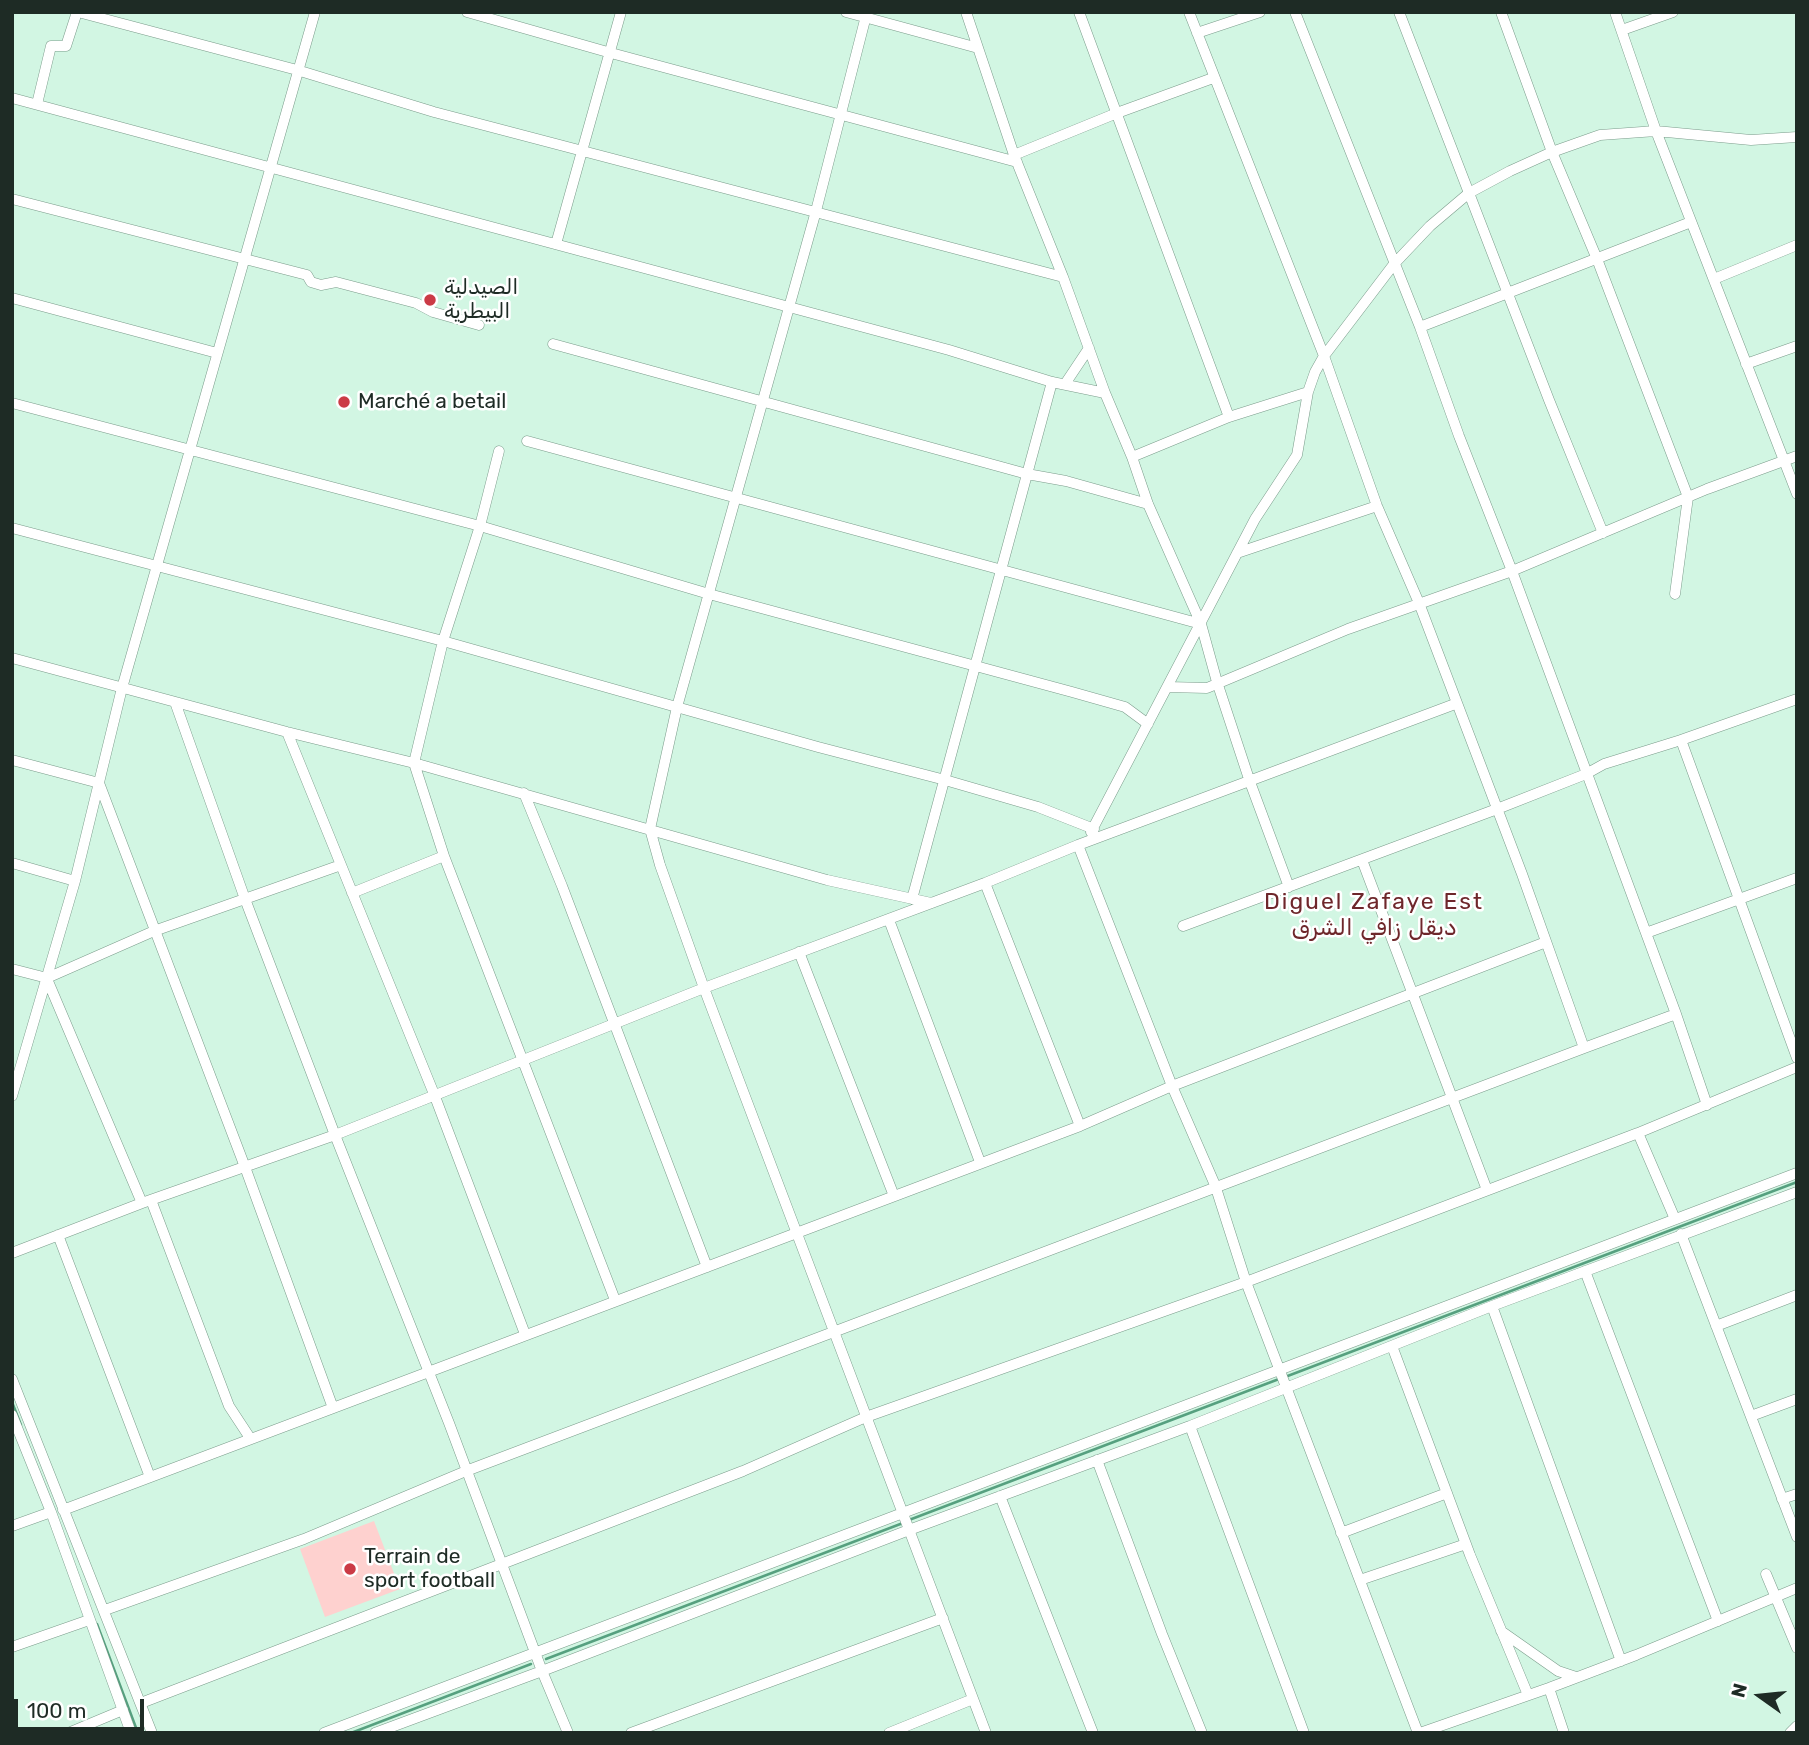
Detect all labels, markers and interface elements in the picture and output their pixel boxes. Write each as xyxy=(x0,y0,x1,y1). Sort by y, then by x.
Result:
place label: الصيدلية البيطرية xyxy=(444,275,518,325)
marker: الصيدلية البيطرية xyxy=(422,292,438,308)
place label: Marché a betail xyxy=(358,389,506,415)
marker: Marché a betail xyxy=(336,394,352,410)
district label: Diguel Zafaye Est ديقل زافي الشرق xyxy=(1266,888,1482,942)
place label: Terrain de sport football xyxy=(364,1544,495,1594)
marker: Terrain de sport football xyxy=(342,1561,358,1577)
north arrow xyxy=(1725,1661,1795,1731)
text: N xyxy=(1726,1681,1752,1700)
scale bar xyxy=(18,1686,147,1730)
text: 100 m xyxy=(27,1698,86,1723)

